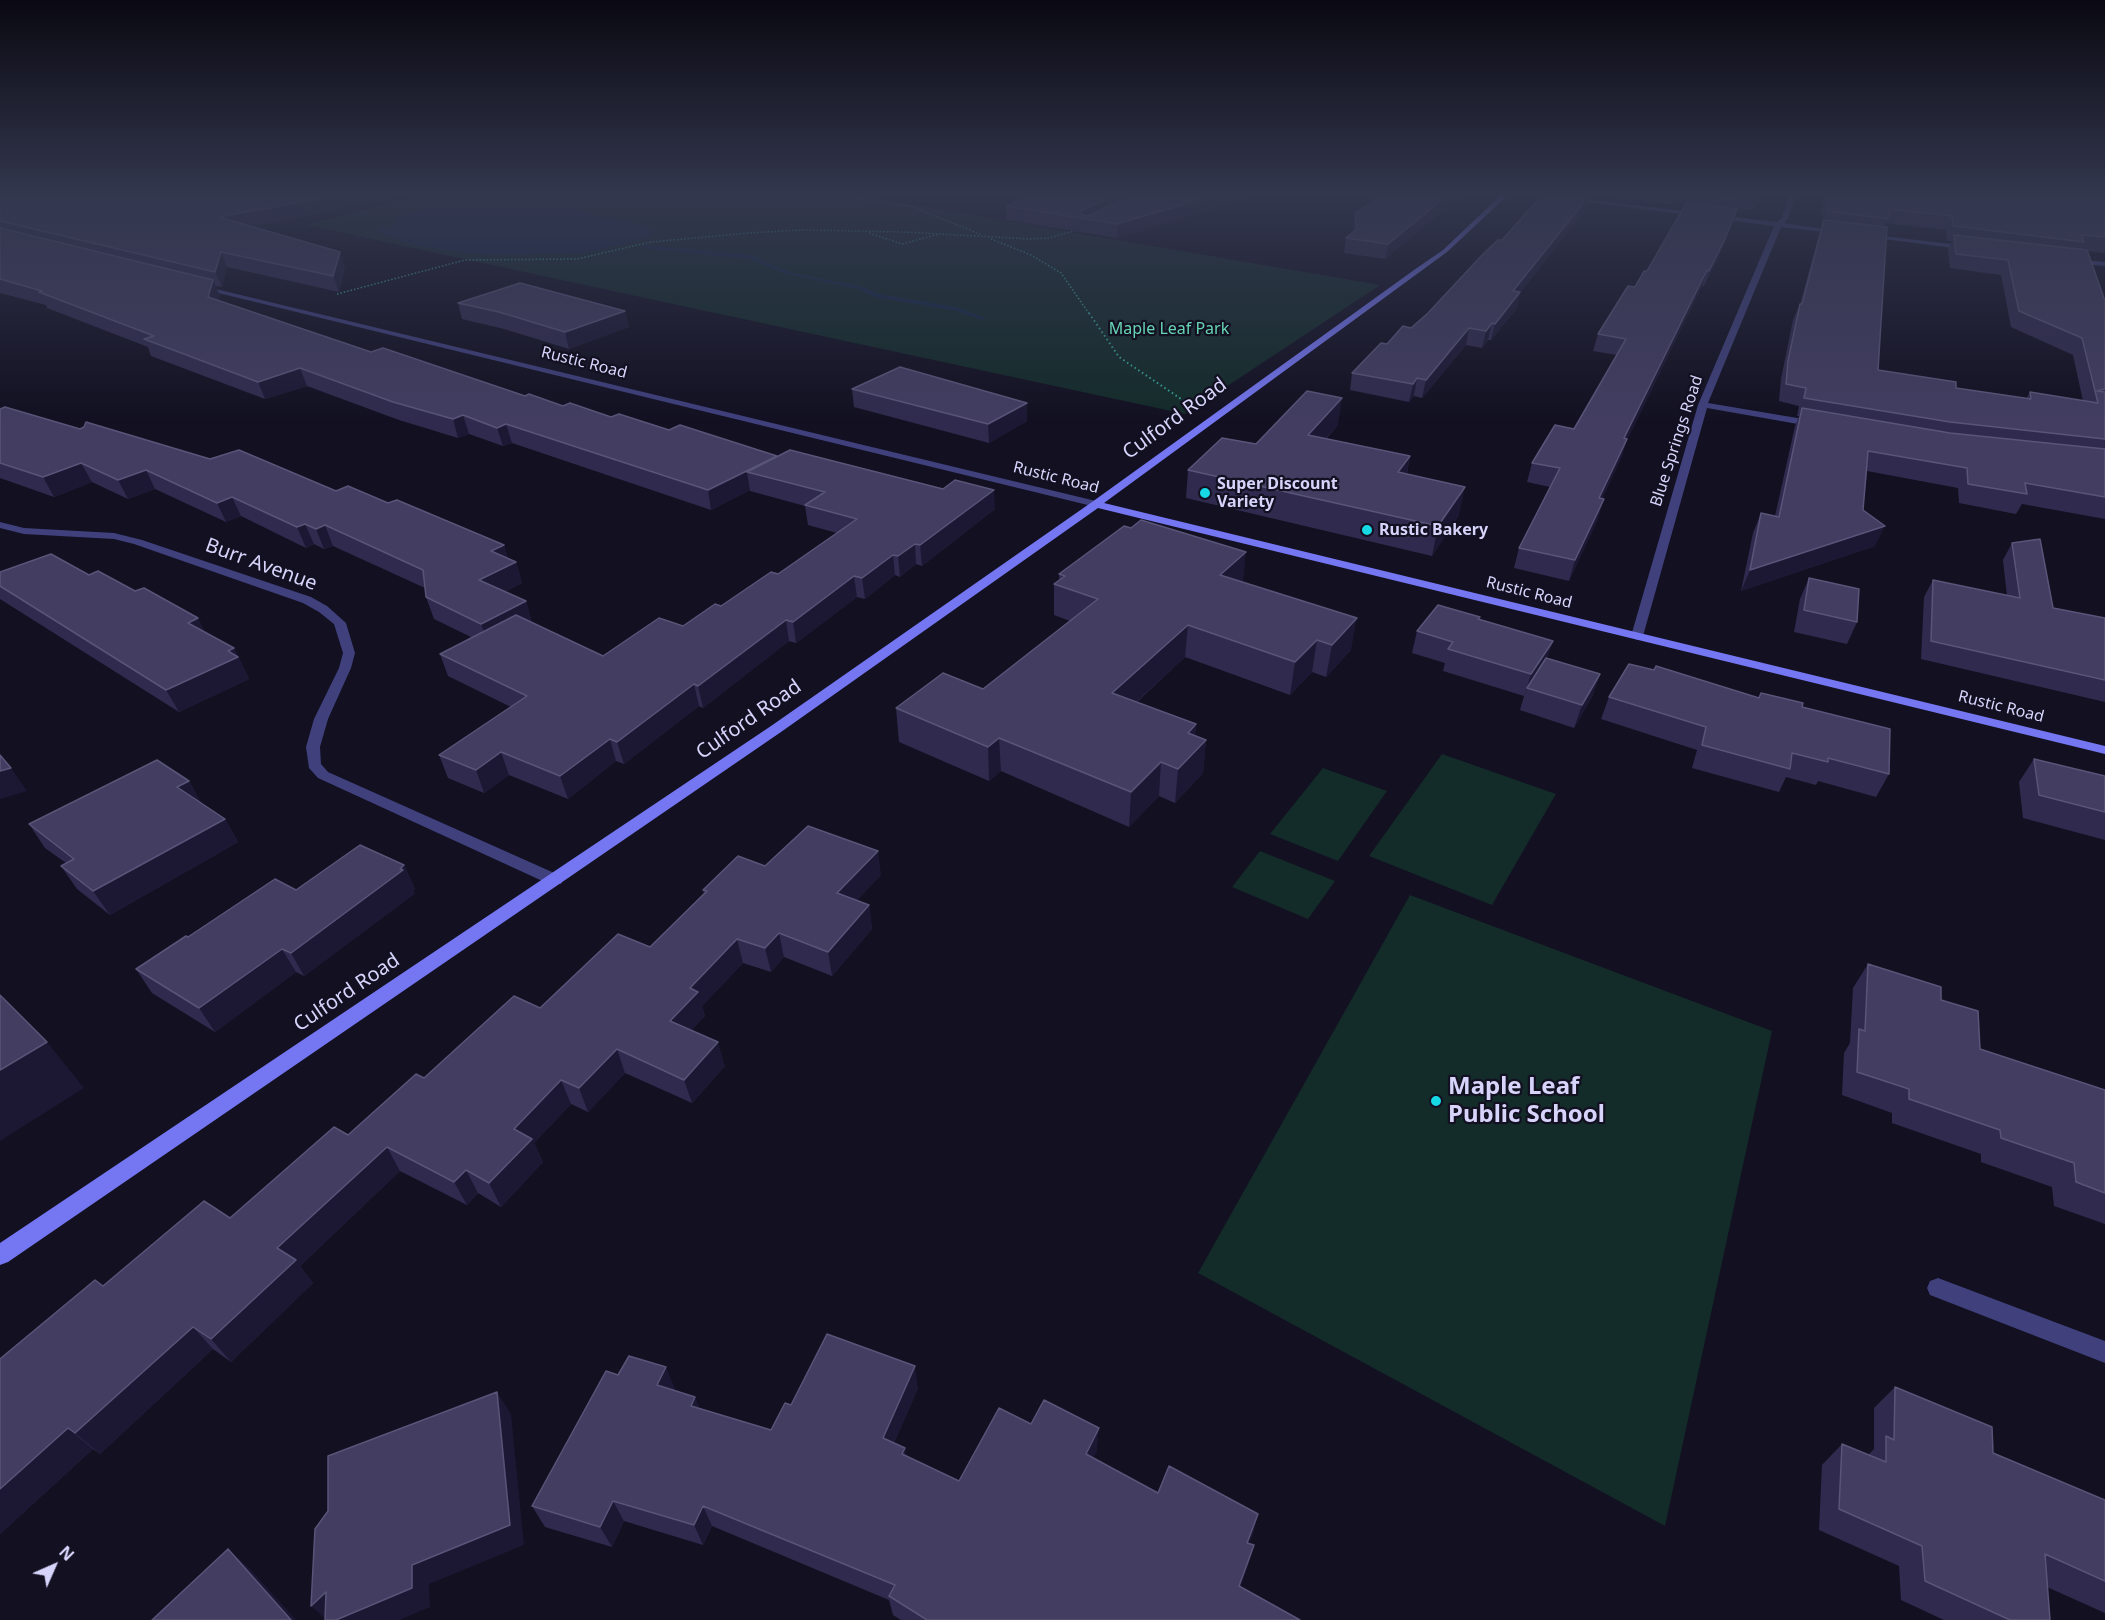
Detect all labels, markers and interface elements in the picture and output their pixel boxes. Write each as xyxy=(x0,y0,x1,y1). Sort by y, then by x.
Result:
park label: Maple Leaf Park xyxy=(1109,319,1229,339)
street label: Rustic Road xyxy=(539,343,629,383)
street label: Culford Road xyxy=(1118,373,1232,465)
street label: Blue Springs Road xyxy=(1647,373,1707,509)
street label: Rustic Road xyxy=(1011,458,1101,498)
place label: Super Discount Variety xyxy=(1217,474,1338,512)
marker: Super Discount Variety xyxy=(1198,486,1212,500)
place label: Rustic Bakery xyxy=(1379,520,1488,540)
marker: Rustic Bakery xyxy=(1360,523,1374,537)
street label: Burr Avenue xyxy=(202,534,320,596)
street label: Rustic Road xyxy=(1484,573,1574,613)
street label: Culford Road xyxy=(692,675,806,765)
street label: Rustic Road xyxy=(1956,687,2046,727)
street label: Culford Road xyxy=(289,949,405,1037)
place label: Maple Leaf Public School xyxy=(1448,1073,1605,1129)
marker: Maple Leaf Public School xyxy=(1429,1094,1443,1108)
north arrow xyxy=(24,1536,84,1596)
text: N xyxy=(54,1541,79,1566)

